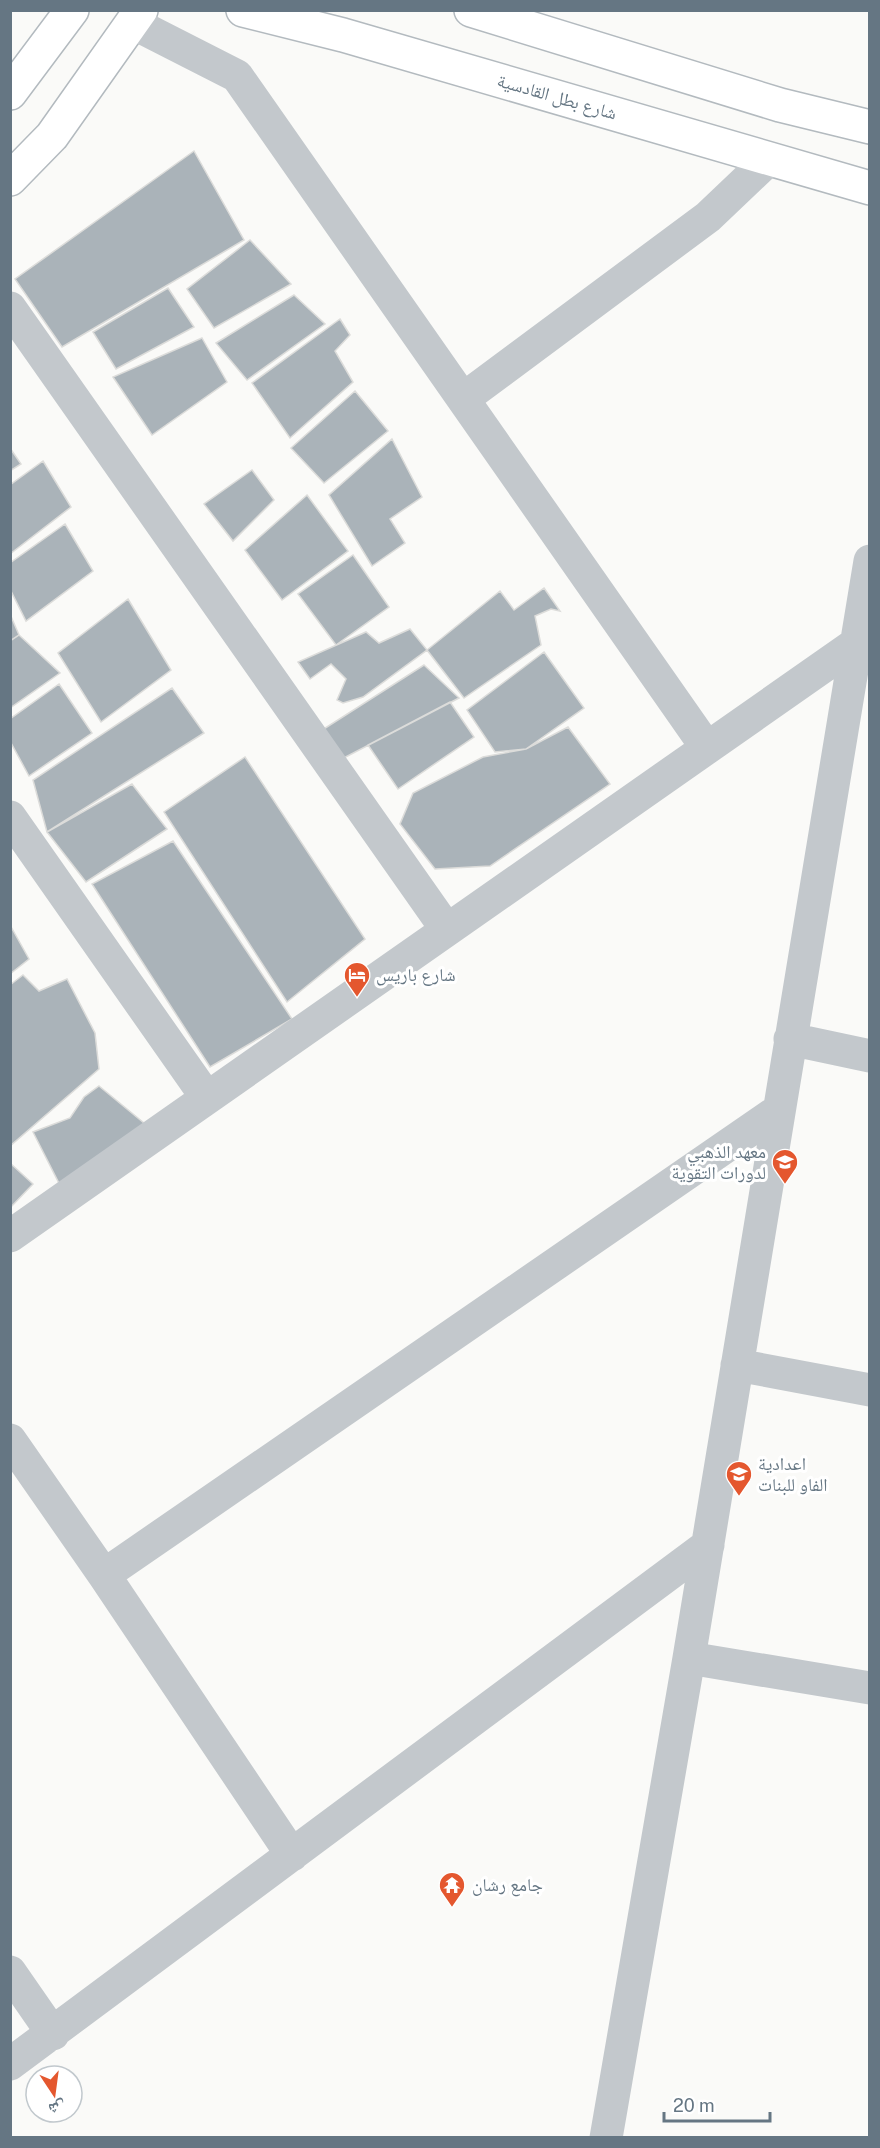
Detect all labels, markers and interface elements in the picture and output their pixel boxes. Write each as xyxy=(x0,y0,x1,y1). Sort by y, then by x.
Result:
street label: شارع بطل القادسية xyxy=(495,69,619,125)
hotel icon: شارع باريس xyxy=(342,960,372,998)
place label: شارع باريس xyxy=(376,964,456,986)
place label: معهد الذهبي لدورات التقوية xyxy=(671,1141,766,1183)
school or university icon: معهد الذهبي لدورات التقوية xyxy=(770,1147,800,1185)
place label: اعدادية الفاو للبنات xyxy=(758,1453,828,1496)
school or university icon: اعدادية الفاو للبنات xyxy=(724,1459,754,1497)
temple icon: جامع رشان xyxy=(437,1870,467,1908)
place label: جامع رشان xyxy=(472,1874,543,1897)
north arrow xyxy=(24,2064,84,2124)
scale bar xyxy=(664,2085,770,2123)
text: 20 m xyxy=(673,2095,715,2116)
text: ش xyxy=(47,2097,68,2119)

